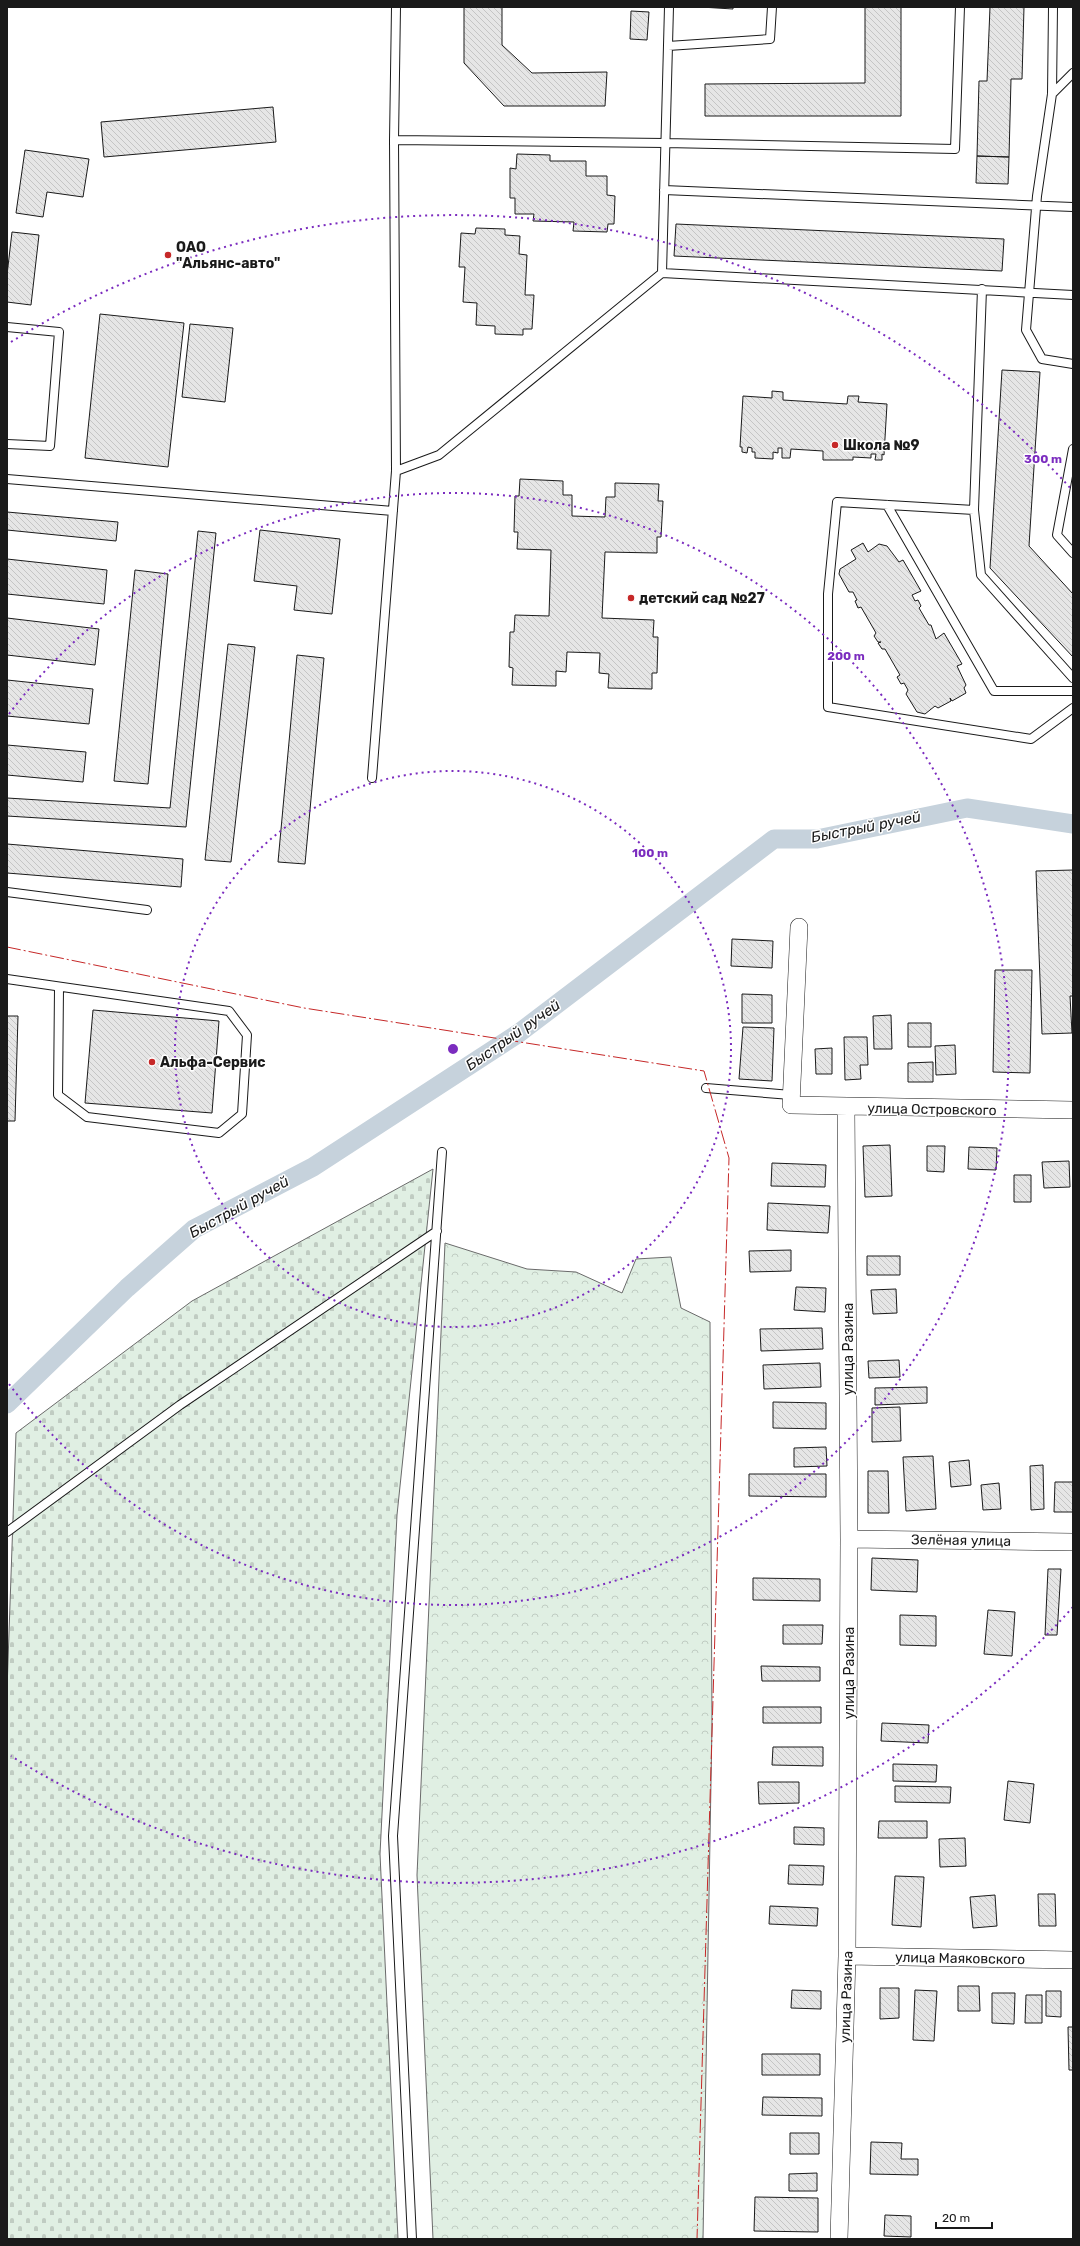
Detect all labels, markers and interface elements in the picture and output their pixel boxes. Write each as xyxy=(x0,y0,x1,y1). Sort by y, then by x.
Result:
place label: ОАО "Альянс-авто" xyxy=(176,239,280,272)
marker: ОАО "Альянс-авто" xyxy=(163,250,173,260)
place label: Школа №9 xyxy=(843,437,920,454)
marker: Школа №9 xyxy=(830,440,840,450)
text: 300 m xyxy=(1024,452,1062,466)
place label: детский сад №27 xyxy=(639,590,765,607)
marker: детский сад №27 xyxy=(626,593,636,603)
text: 200 m xyxy=(827,649,865,663)
water label: Быстрый ручей xyxy=(810,808,922,846)
text: 100 m xyxy=(632,846,668,860)
water label: Быстрый ручей xyxy=(462,996,564,1074)
centre of rings xyxy=(446,1042,460,1056)
place label: Альфа-Сервис xyxy=(160,1054,266,1071)
marker: Альфа-Сервис xyxy=(147,1057,157,1067)
street label: улица Островского xyxy=(867,1100,997,1119)
water label: Быстрый ручей xyxy=(186,1172,292,1242)
street label: улица Разина xyxy=(840,1303,857,1395)
street label: Зелёная улица xyxy=(911,1531,1011,1550)
street label: улица Разина xyxy=(841,1627,858,1719)
street label: улица Маяковского xyxy=(895,1949,1025,1968)
street label: улица Разина xyxy=(836,1951,857,2043)
scale bar xyxy=(936,2204,992,2230)
text: 20 m xyxy=(942,2211,970,2225)

